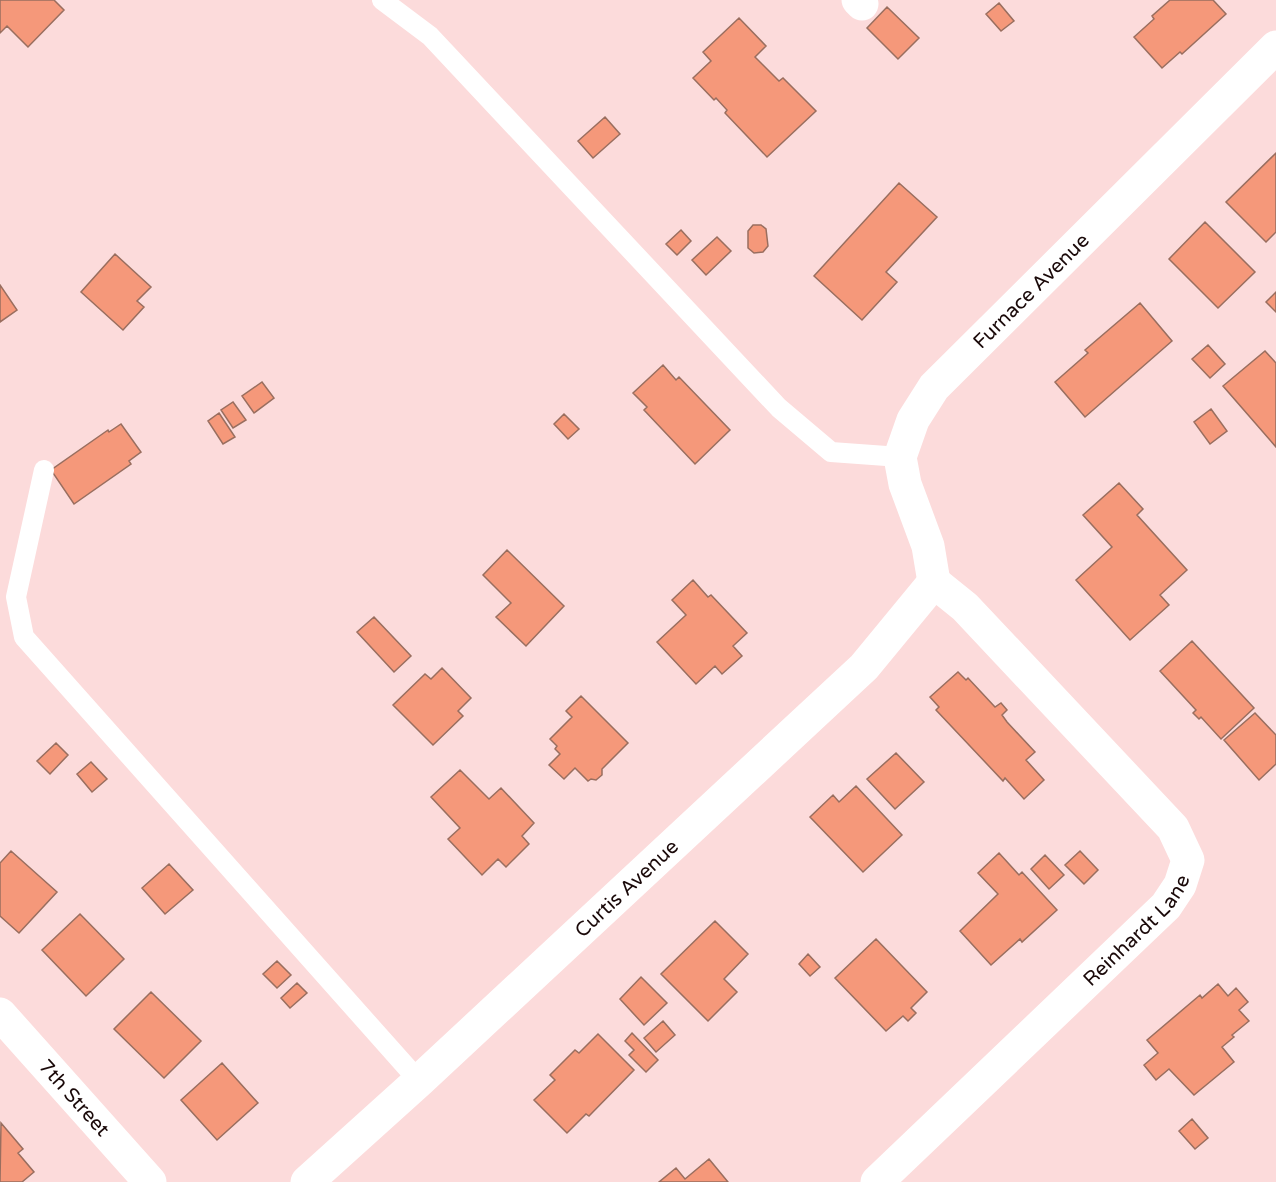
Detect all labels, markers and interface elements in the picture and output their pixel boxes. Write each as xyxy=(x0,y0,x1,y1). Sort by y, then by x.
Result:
street label: Furnace Avenue xyxy=(969,229,1094,354)
street label: Curtis Avenue xyxy=(570,835,684,943)
street label: Reinhardt Lane xyxy=(1079,872,1195,992)
street label: 7th Street xyxy=(33,1055,115,1142)

